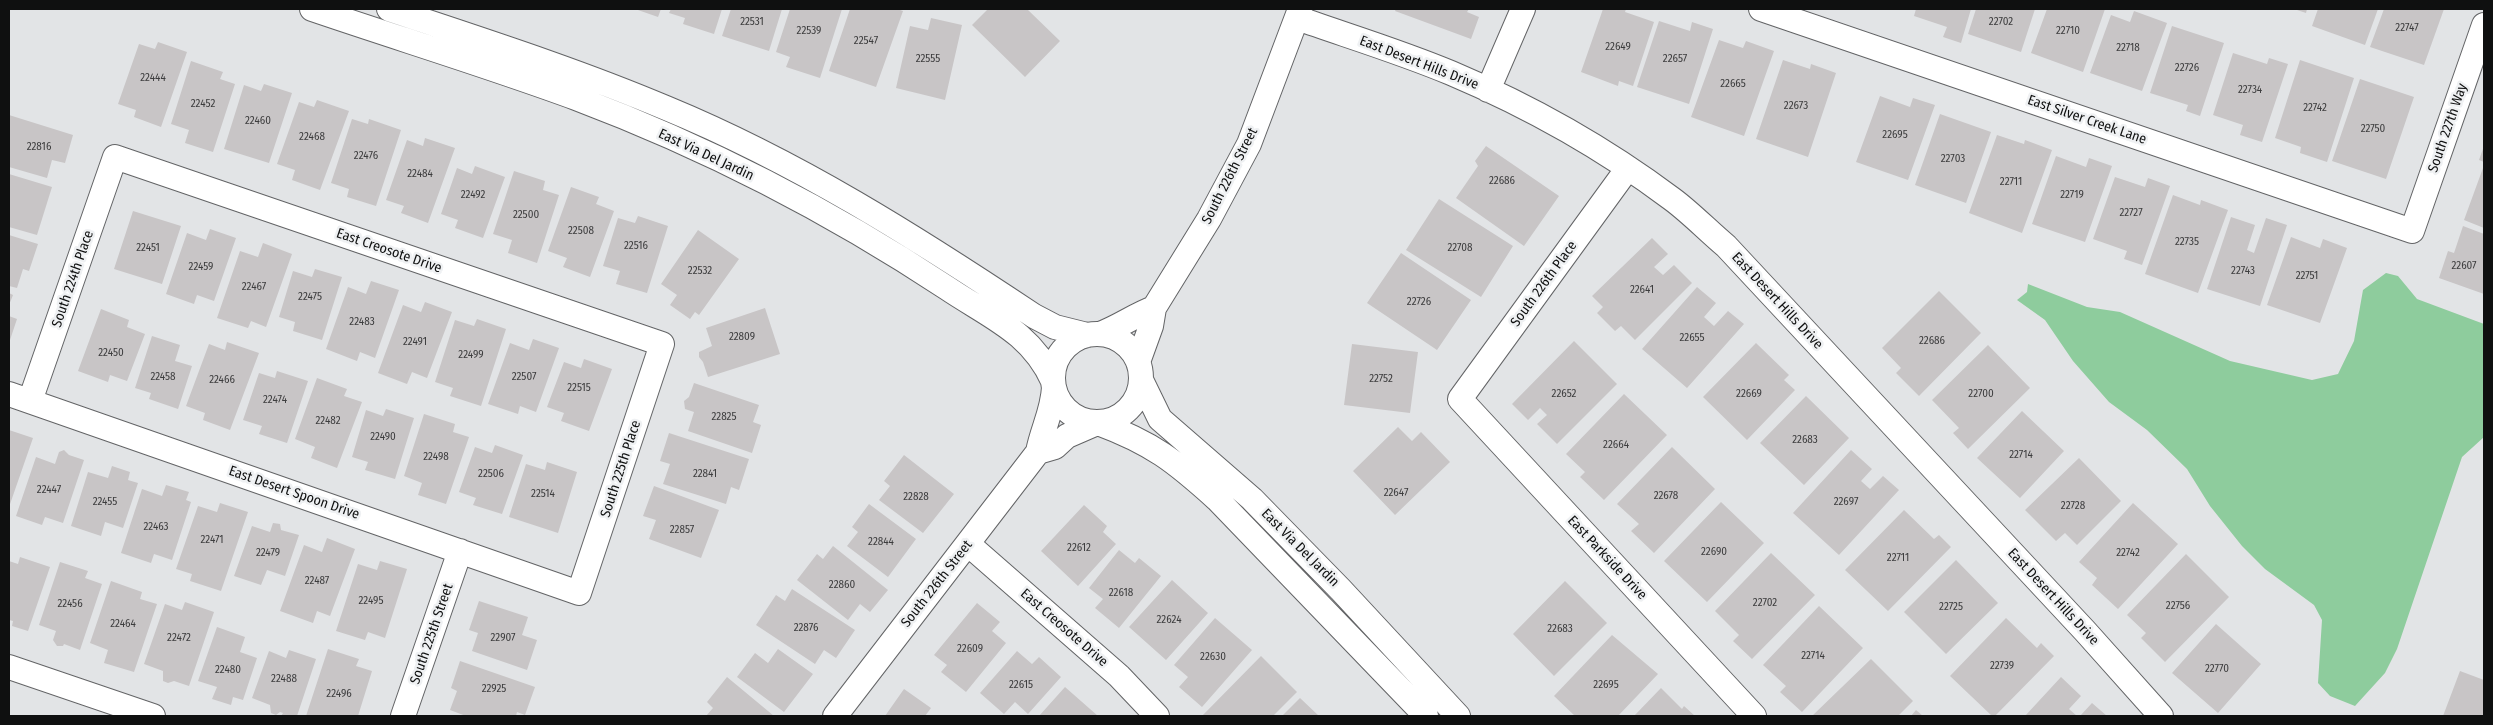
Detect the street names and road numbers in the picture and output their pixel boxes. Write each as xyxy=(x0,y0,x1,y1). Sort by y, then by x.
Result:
street label: East Desert Hills Drive xyxy=(1357,33,1481,93)
street label: South 227th Way xyxy=(2425,81,2471,175)
street label: East Silver Creek Lane xyxy=(2025,92,2149,148)
street label: South 226th Street xyxy=(1198,125,1262,227)
street label: East Via Del Jardin xyxy=(656,126,756,184)
street label: East Creosote Drive xyxy=(334,225,444,277)
street label: South 224th Place xyxy=(49,228,97,330)
street label: South 226th Place xyxy=(1507,238,1581,330)
street label: East Desert Hills Drive xyxy=(1728,249,1826,353)
street label: South 225th Place xyxy=(597,418,645,520)
street label: East Desert Spoon Drive xyxy=(226,463,362,523)
street label: East Via Del Jardin xyxy=(1257,505,1343,591)
street label: East Parkside Drive xyxy=(1564,513,1650,603)
street label: South 226th Street xyxy=(898,537,976,631)
street label: East Desert Hills Drive xyxy=(2004,545,2102,649)
street label: South 225th Street xyxy=(407,582,457,686)
street label: East Creosote Drive xyxy=(1017,585,1111,671)

